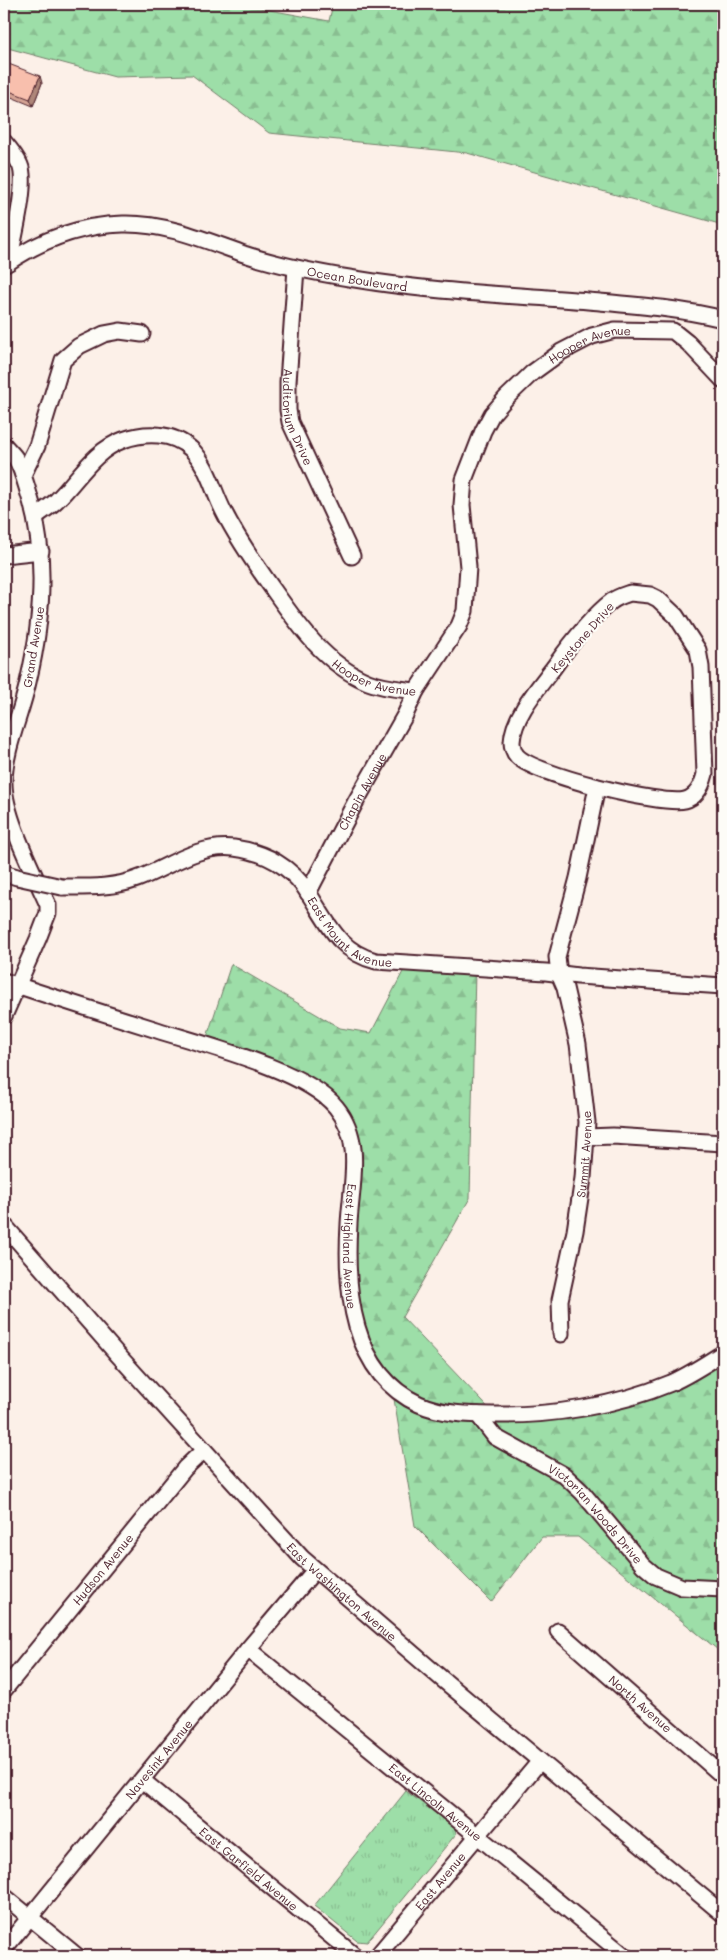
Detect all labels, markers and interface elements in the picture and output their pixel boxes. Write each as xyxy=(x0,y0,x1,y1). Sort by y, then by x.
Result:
street label: Ocean Boulevard xyxy=(306,263,408,294)
street label: Hooper Avenue xyxy=(545,322,631,367)
street label: Auditorium Drive xyxy=(280,368,317,468)
street label: Keystone Drive xyxy=(547,598,617,676)
street label: Grand Avenue xyxy=(19,605,47,689)
street label: Hooper Avenue xyxy=(329,655,417,699)
street label: Chapin Avenue xyxy=(334,750,390,833)
street label: East Mount Avenue xyxy=(304,893,393,970)
street label: Summit Avenue xyxy=(572,1110,595,1199)
street label: East Highland Avenue xyxy=(340,1183,361,1310)
street label: Victorian Woods Drive xyxy=(545,1460,646,1567)
street label: Hudson Avenue xyxy=(69,1530,137,1608)
street label: East Washington Avenue xyxy=(283,1539,400,1644)
street label: North Avenue xyxy=(605,1671,676,1736)
street label: Navesink Avenue xyxy=(121,1716,196,1802)
street label: East Lincoln Avenue xyxy=(386,1759,485,1844)
street label: East Garfield Avenue xyxy=(196,1823,302,1914)
street label: East Avenue xyxy=(411,1848,469,1913)

